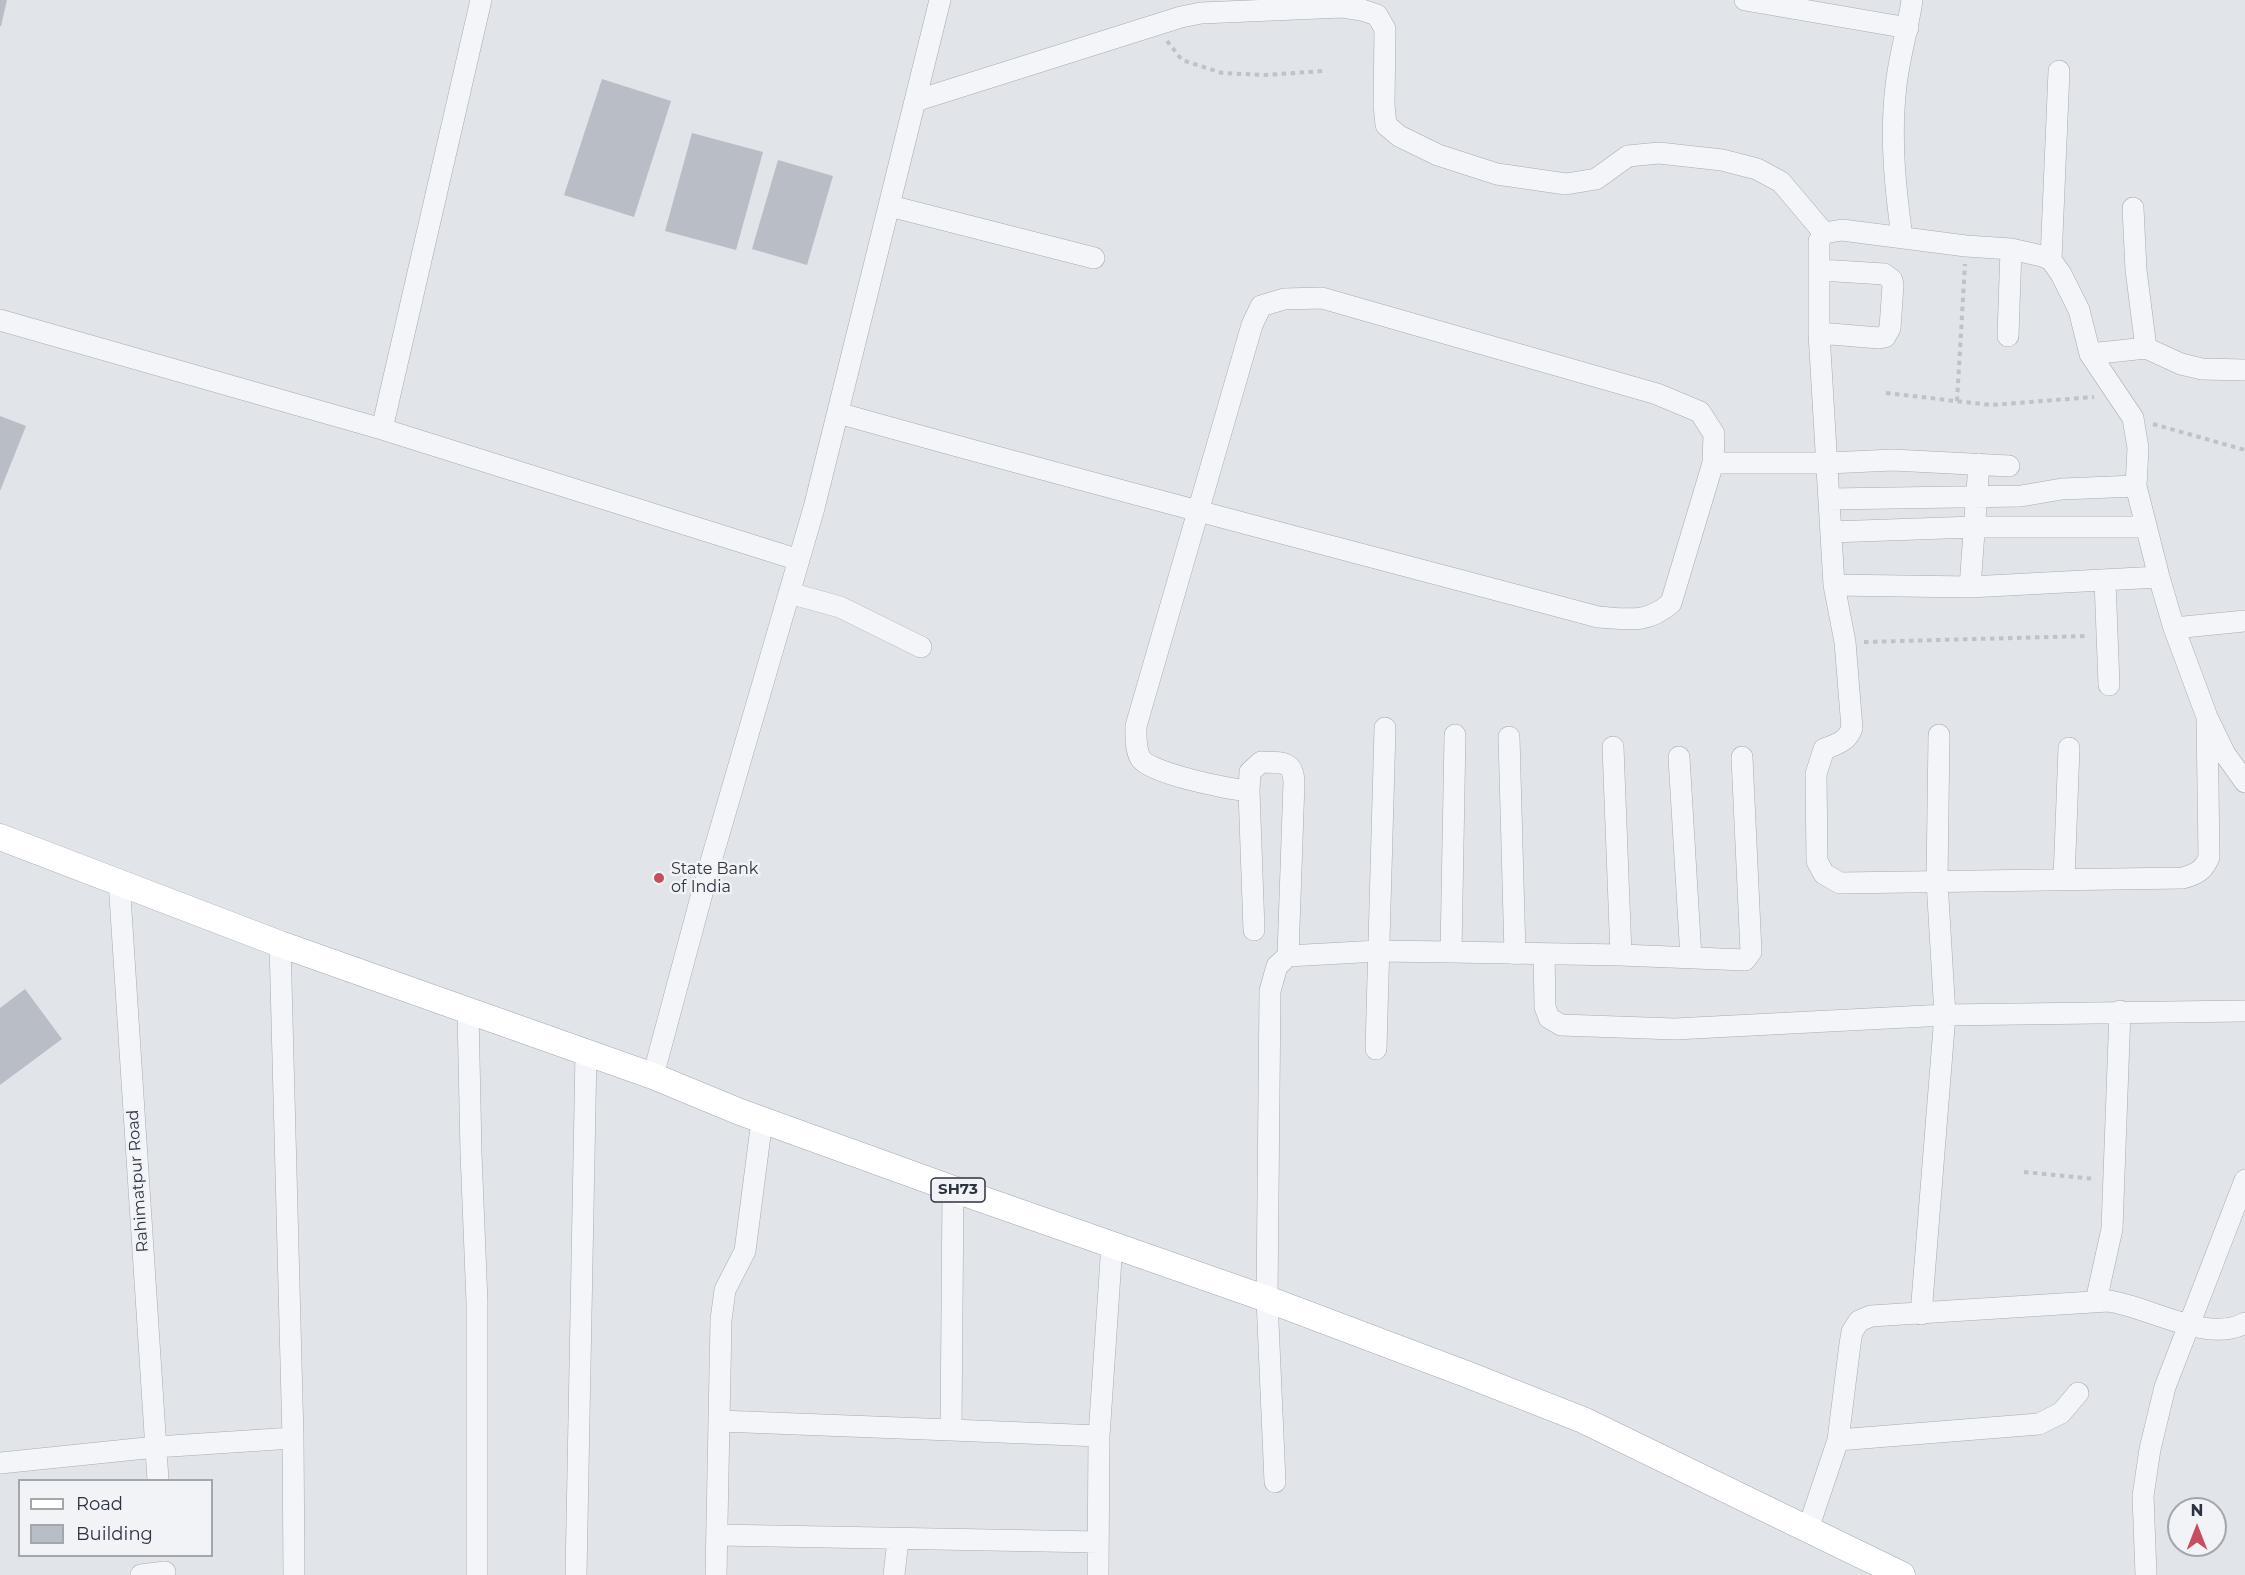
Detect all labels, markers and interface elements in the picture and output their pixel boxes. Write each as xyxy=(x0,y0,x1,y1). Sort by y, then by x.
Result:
place label: State Bank of India xyxy=(671,859,758,897)
marker: State Bank of India xyxy=(652,871,666,885)
street label: Rahimatpur Road xyxy=(123,1109,153,1253)
road number: SH73 xyxy=(931,1178,985,1202)
legend xyxy=(18,1479,213,1557)
text: Road xyxy=(76,1493,123,1515)
north arrow xyxy=(2167,1497,2227,1557)
text: N xyxy=(2191,1501,2203,1520)
text: Building xyxy=(76,1523,153,1545)

